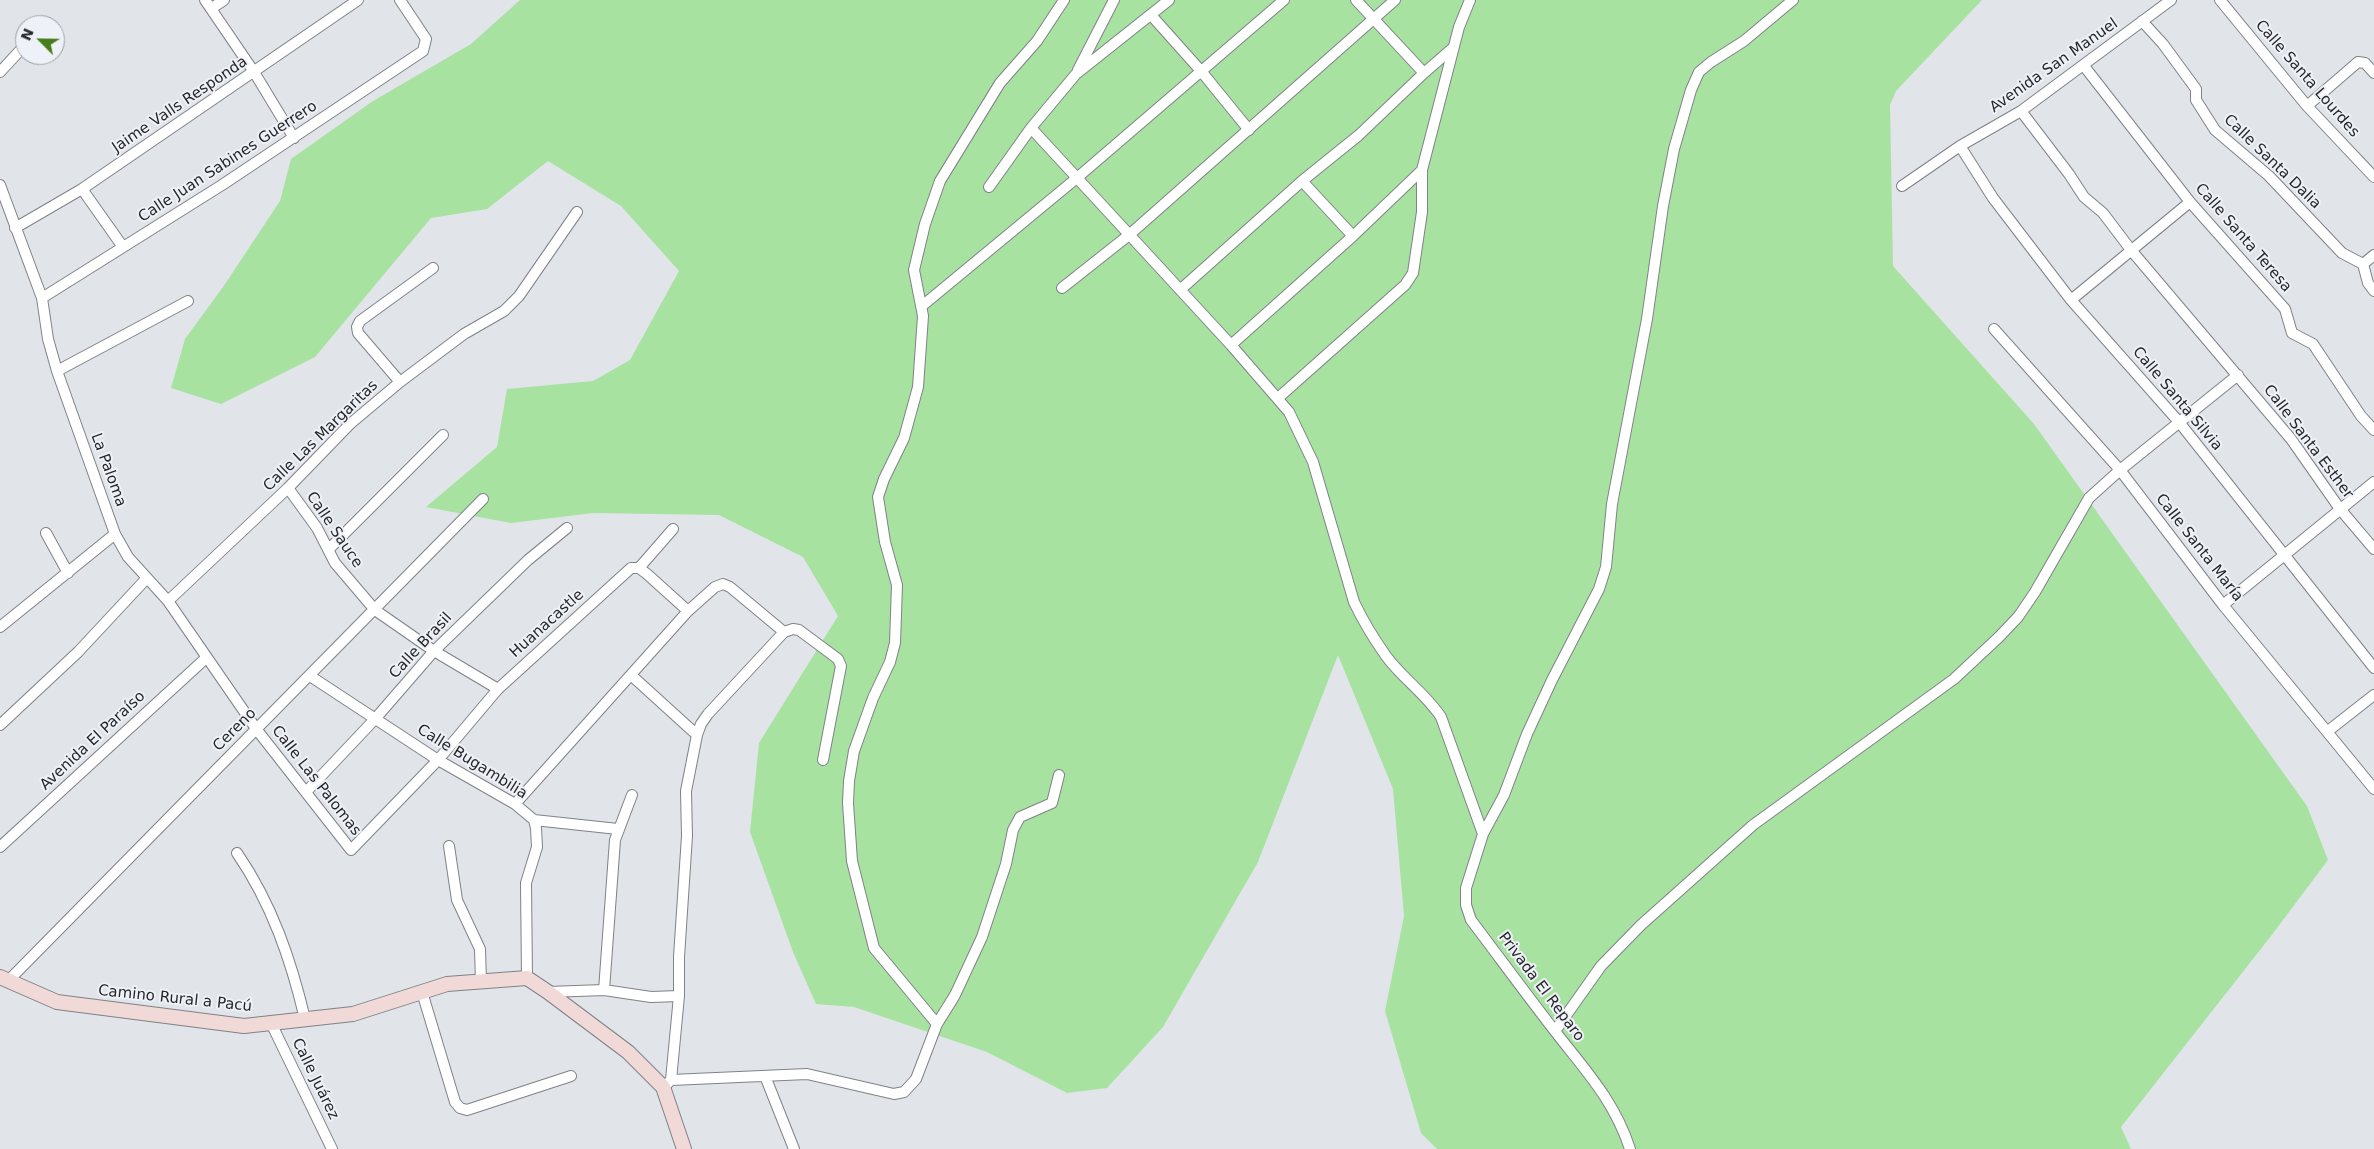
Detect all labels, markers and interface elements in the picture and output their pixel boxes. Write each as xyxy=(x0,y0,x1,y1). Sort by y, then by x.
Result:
north arrow xyxy=(15,15,65,65)
street label: Avenida San Manuel xyxy=(1987,15,2121,117)
street label: Calle Santa Lourdes xyxy=(2251,17,2363,141)
text: N xyxy=(17,26,37,43)
street label: Jaime Valls Responda xyxy=(109,53,251,157)
street label: Calle Juan Sabines Guerrero xyxy=(135,97,321,227)
street label: Calle Santa Dalia xyxy=(2220,111,2324,213)
street label: Calle Santa Teresa xyxy=(2191,180,2295,296)
street label: Calle Santa Silvia xyxy=(2128,343,2226,455)
street label: Calle Las Margaritas xyxy=(260,377,382,495)
street label: Calle Santa Esther xyxy=(2259,381,2357,503)
street label: La Paloma xyxy=(86,431,130,509)
street label: Calle Sauce xyxy=(302,489,366,571)
street label: Calle Santa María xyxy=(2151,491,2247,605)
street label: Huanacastle xyxy=(506,586,588,662)
street label: Calle Brasil xyxy=(386,609,456,683)
street label: Avenida El Paraíso xyxy=(37,688,149,794)
street label: Cereno xyxy=(210,705,260,755)
street label: Calle Bugambilia xyxy=(414,721,530,803)
street label: Calle Las Palomas xyxy=(267,722,365,840)
street label: Privada El Reparo xyxy=(1494,929,1588,1045)
street label: Camino Rural a Pacú xyxy=(97,982,253,1016)
street label: Calle Juárez xyxy=(288,1035,342,1123)

